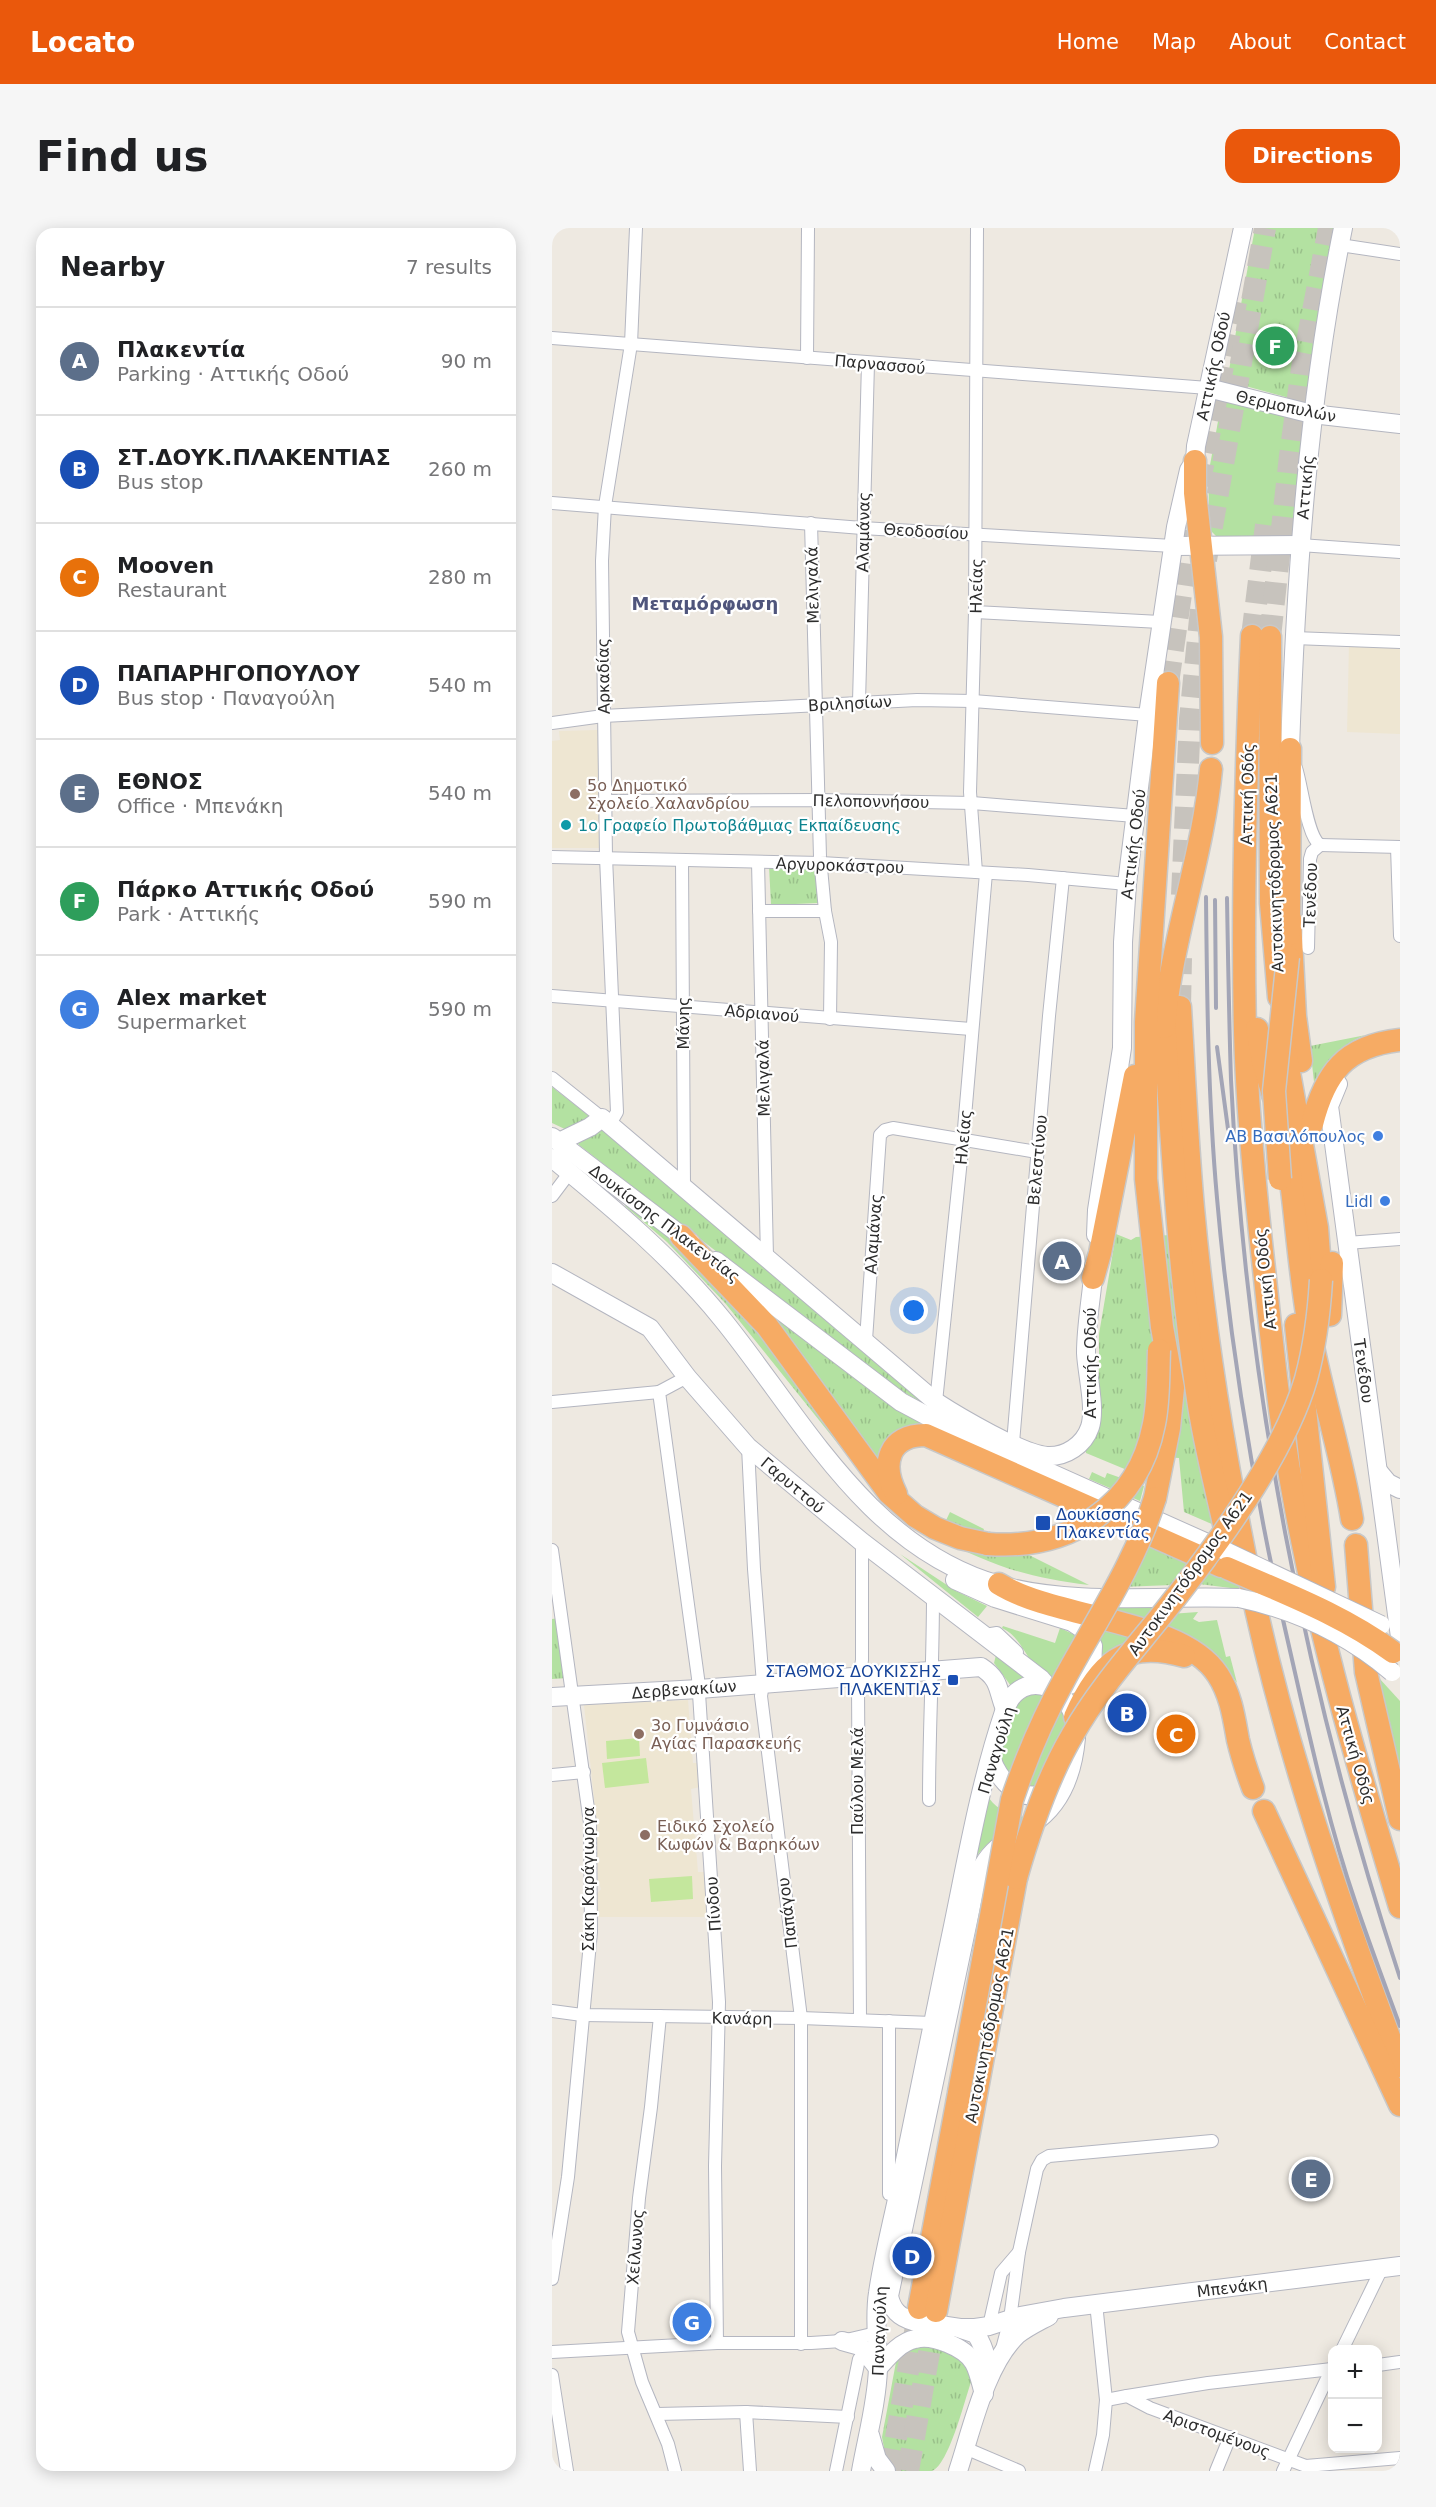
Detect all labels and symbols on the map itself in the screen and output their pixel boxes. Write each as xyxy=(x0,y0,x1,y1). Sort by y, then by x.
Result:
street label: Αττικής Οδού xyxy=(1193,310,1234,422)
pin: F xyxy=(1256,324,1294,368)
street label: Παρνασσού xyxy=(834,351,926,378)
street label: Θερμοπυλών xyxy=(1234,387,1338,426)
street label: Αττικής xyxy=(1293,454,1318,520)
street label: Αλαμάνας xyxy=(853,492,874,572)
street label: Θεοδοσίου xyxy=(883,520,969,543)
street label: Μελιγαλά xyxy=(802,546,823,624)
street label: Ηλείας xyxy=(967,558,986,614)
district label: Μεταμόρφωση xyxy=(632,593,778,614)
street label: Αρκαδίας xyxy=(593,638,614,714)
street label: Βριλησίων xyxy=(808,692,893,715)
street label: Αττική Οδός xyxy=(1237,743,1258,845)
street label: Αυτοκινητόδρομος Α621 xyxy=(1262,773,1287,973)
place label: 5ο Δημοτικό Σχολείο Χαλανδρίου xyxy=(587,776,749,813)
marker: 5ο Δημοτικό Σχολείο Χαλανδρίου xyxy=(568,787,582,801)
street label: Αττικής Οδού xyxy=(1117,788,1150,900)
street label: Πελοποννήσου xyxy=(813,791,929,812)
place label: 1ο Γραφείο Πρωτοβάθμιας Εκπαίδευσης xyxy=(578,816,901,835)
marker: 1ο Γραφείο Πρωτοβάθμιας Εκπαίδευσης xyxy=(559,818,573,832)
street label: Αργυροκάστρου xyxy=(775,854,905,877)
street label: Τενέδου xyxy=(1300,862,1321,929)
street label: Μάνης xyxy=(674,997,693,1049)
street label: Αδριανού xyxy=(724,1001,800,1026)
street label: Μελιγαλά xyxy=(753,1039,774,1117)
street label: Ηλείας xyxy=(952,1109,975,1166)
street label: Βελεστίνου xyxy=(1024,1114,1051,1206)
place label: ΑΒ Βασιλόπουλος xyxy=(1225,1127,1366,1146)
marker: ΑΒ Βασιλόπουλος xyxy=(1371,1129,1385,1143)
street label: Δουκίσσης Πλακεντίας xyxy=(586,1161,744,1286)
place label: Lidl xyxy=(1345,1192,1373,1211)
street label: Αλαμάνας xyxy=(861,1193,886,1275)
marker: Lidl xyxy=(1378,1194,1392,1208)
street label: Αττική Οδός xyxy=(1251,1227,1280,1331)
pin: A xyxy=(1042,1238,1082,1284)
your location xyxy=(899,1296,928,1325)
street label: Αττικής Οδού xyxy=(1081,1307,1100,1419)
street label: Τενέδου xyxy=(1349,1337,1377,1404)
street label: Γαρυττού xyxy=(757,1453,828,1517)
street label: Αυτοκινητόδρομος Α621 xyxy=(1124,1487,1256,1659)
place label: Δουκίσσης Πλακεντίας xyxy=(1056,1505,1150,1542)
marker: Δουκίσσης Πλακεντίας xyxy=(1034,1514,1052,1532)
place label: ΣΤΑΘΜΟΣ ΔΟΥΚΙΣΣΗΣ ΠΛΑΚΕΝΤΙΑΣ xyxy=(765,1662,941,1699)
marker: ΣΤΑΘΜΟΣ ΔΟΥΚΙΣΣΗΣ ΠΛΑΚΕΝΤΙΑΣ xyxy=(946,1673,960,1687)
street label: Δερβενακίων xyxy=(631,1676,737,1703)
pin: B xyxy=(1108,1690,1146,1736)
street label: Παναγούλη xyxy=(974,1704,1019,1796)
street label: Αττική Οδός xyxy=(1332,1704,1379,1807)
pin: C xyxy=(1156,1712,1196,1756)
place label: 3ο Γυμνάσιο Αγίας Παρασκευής xyxy=(651,1716,802,1753)
marker: 3ο Γυμνάσιο Αγίας Παρασκευής xyxy=(632,1727,646,1741)
street label: Παύλου Μελά xyxy=(848,1727,867,1835)
street label: Σάκη Καράγιωργα xyxy=(579,1806,598,1952)
place label: Ειδικό Σχολείο Κωφών & Βαρηκόων xyxy=(657,1817,820,1854)
marker: Ειδικό Σχολείο Κωφών & Βαρηκόων xyxy=(638,1828,652,1842)
street label: Πίνδου xyxy=(702,1876,725,1932)
street label: Παπάγου xyxy=(774,1876,801,1949)
street label: Αυτοκινητόδρομος Α621 xyxy=(961,1926,1018,2124)
street label: Κανάρη xyxy=(711,2008,773,2029)
pin: E xyxy=(1292,2156,1330,2202)
street label: Χείλωνος xyxy=(623,2208,648,2286)
pin: D xyxy=(892,2234,932,2278)
street label: Μπενάκη xyxy=(1196,2274,1269,2301)
street label: Παναγούλη xyxy=(868,2286,891,2376)
pin: G xyxy=(672,2300,712,2344)
street label: Αριστομένους xyxy=(1161,2405,1273,2462)

